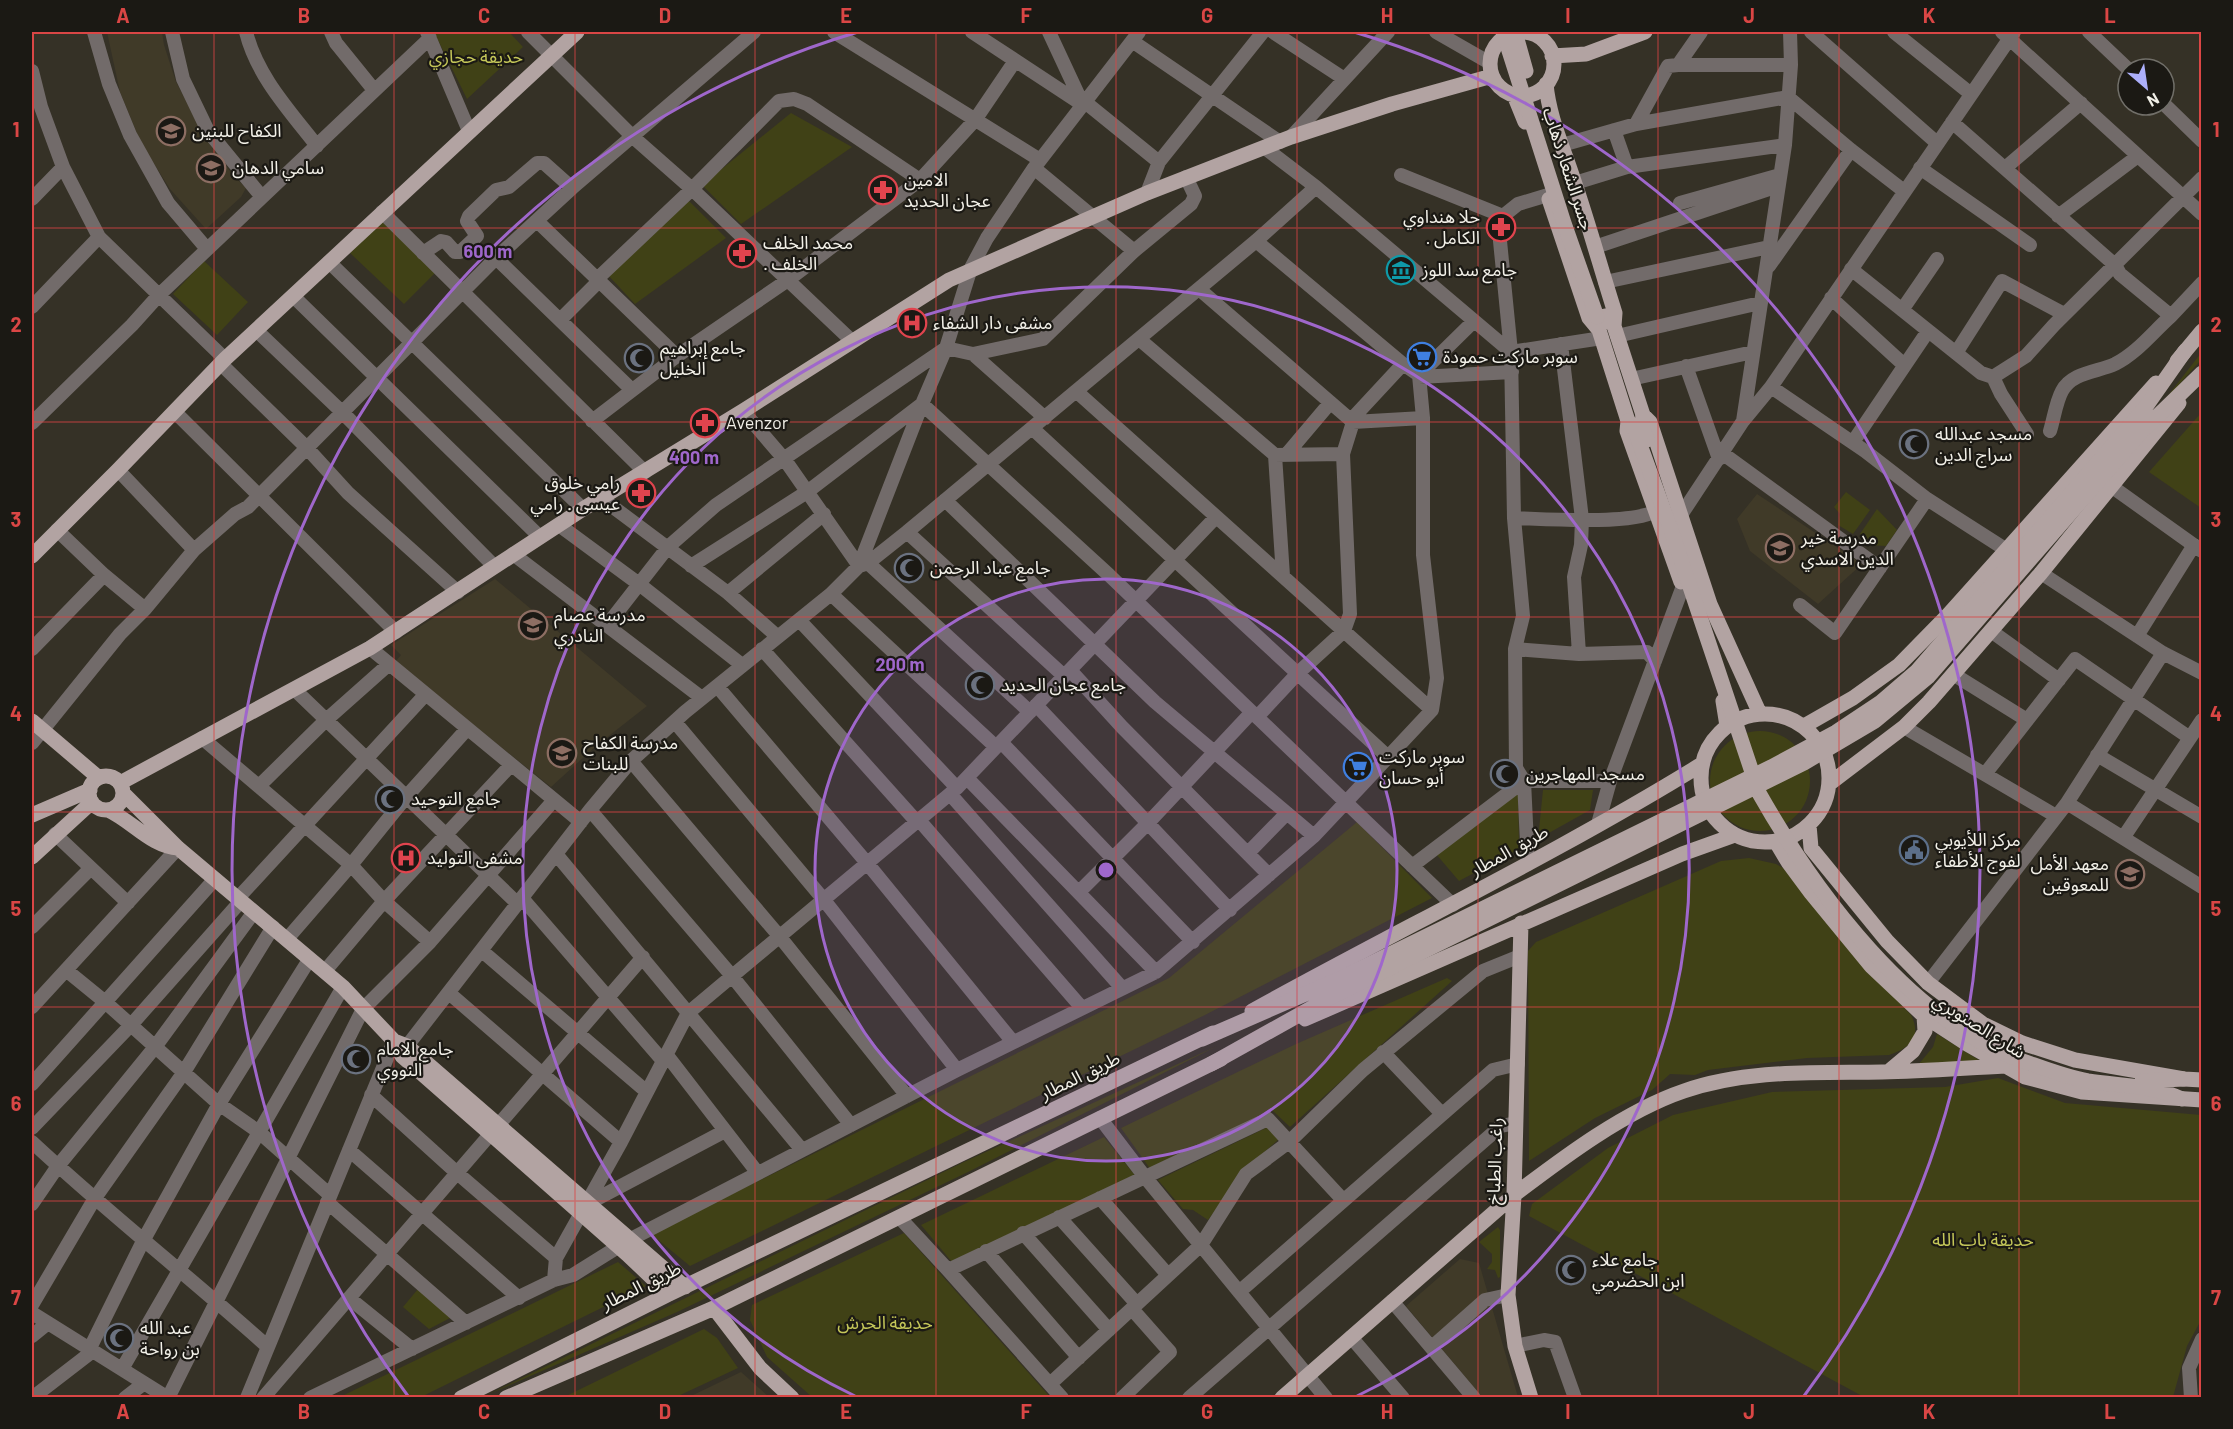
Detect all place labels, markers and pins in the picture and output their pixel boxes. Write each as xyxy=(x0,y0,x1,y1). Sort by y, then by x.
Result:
school or university icon: الكفاح للبنين xyxy=(155,115,187,147)
place label: الكفاح للبنين xyxy=(192,119,282,144)
school or university icon: سامي الدهان xyxy=(195,152,227,184)
place label: سامي الدهان xyxy=(232,156,324,181)
place label: الامين عجان الحديد xyxy=(904,168,991,212)
pharmacy icon: الامين عجان الحديد xyxy=(867,174,899,206)
place label: حلا هنداوي . الكامل xyxy=(1403,205,1480,249)
pharmacy icon: حلا هنداوي . الكامل xyxy=(1485,211,1517,243)
place label: محمد الخلف . الخلف xyxy=(763,231,853,274)
pharmacy icon: محمد الخلف . الخلف xyxy=(726,237,758,269)
museum icon: جامع سد اللوز xyxy=(1385,254,1417,286)
place label: جامع سد اللوز xyxy=(1421,258,1517,284)
hospital icon: مشفى دار الشفاء xyxy=(896,307,928,339)
place label: مشفى دار الشفاء xyxy=(933,311,1052,334)
place label: جامع إبراهيم الخليل xyxy=(660,336,746,380)
supermarket icon: سوبر ماركت حمودة xyxy=(1406,341,1438,373)
mosque icon: جامع إبراهيم الخليل xyxy=(623,342,655,374)
place label: سوبر ماركت حمودة xyxy=(1443,345,1578,368)
pharmacy icon: Avenzor xyxy=(689,407,721,439)
place label: Avenzor xyxy=(726,411,789,433)
place label: مسجد عبدالله سراج الدين xyxy=(1935,422,2032,468)
mosque icon: مسجد عبدالله سراج الدين xyxy=(1898,428,1930,460)
place label: رامي خلوق عيسى . رامي xyxy=(530,471,620,517)
pharmacy icon: رامي خلوق عيسى . رامي xyxy=(625,477,657,509)
place label: مدرسة خير الدين الاسدي xyxy=(1800,526,1894,572)
school or university icon: مدرسة خير الدين الاسدي xyxy=(1764,532,1796,564)
mosque icon: جامع عباد الرحمن xyxy=(893,552,925,584)
place label: جامع عباد الرحمن xyxy=(930,556,1051,582)
place label: مدرسة عصام النادري xyxy=(554,603,646,649)
school or university icon: مدرسة عصام النادري xyxy=(517,609,549,641)
mosque icon: جامع عجان الحديد xyxy=(964,669,996,701)
place label: جامع عجان الحديد xyxy=(1001,673,1126,699)
place label: مدرسة الكفاح للبنات xyxy=(583,731,678,774)
school or university icon: مدرسة الكفاح للبنات xyxy=(546,737,578,769)
place label: سوبر ماركت أبو حسان xyxy=(1379,745,1465,789)
supermarket icon: سوبر ماركت أبو حسان xyxy=(1342,751,1374,783)
mosque icon: مسجد المهاجرين xyxy=(1489,758,1521,790)
place label: مسجد المهاجرين xyxy=(1526,762,1645,785)
mosque icon: جامع التوحيد xyxy=(374,783,406,815)
place label: جامع التوحيد xyxy=(411,787,501,813)
place label: مركز اللأيوبي لفوج الأطفاء xyxy=(1935,828,2021,874)
public building icon: مركز اللأيوبي لفوج الأطفاء xyxy=(1898,834,1930,866)
hospital icon: مشفى التوليد xyxy=(390,842,422,874)
place label: مشفى التوليد xyxy=(427,846,523,869)
place label: معهد الأمل للمعوقين xyxy=(2031,852,2109,896)
school or university icon: معهد الأمل للمعوقين xyxy=(2114,858,2146,890)
centre of rings xyxy=(1096,860,1116,880)
place label: جامع الامام النووي xyxy=(377,1037,454,1083)
mosque icon: جامع الامام النووي xyxy=(340,1043,372,1075)
place label: جامع علاء ابن الحضرمي xyxy=(1592,1248,1684,1294)
mosque icon: جامع علاء ابن الحضرمي xyxy=(1555,1254,1587,1286)
place label: عبد الله بن رواحة xyxy=(140,1316,200,1360)
mosque icon: عبد الله بن رواحة xyxy=(103,1322,135,1354)

